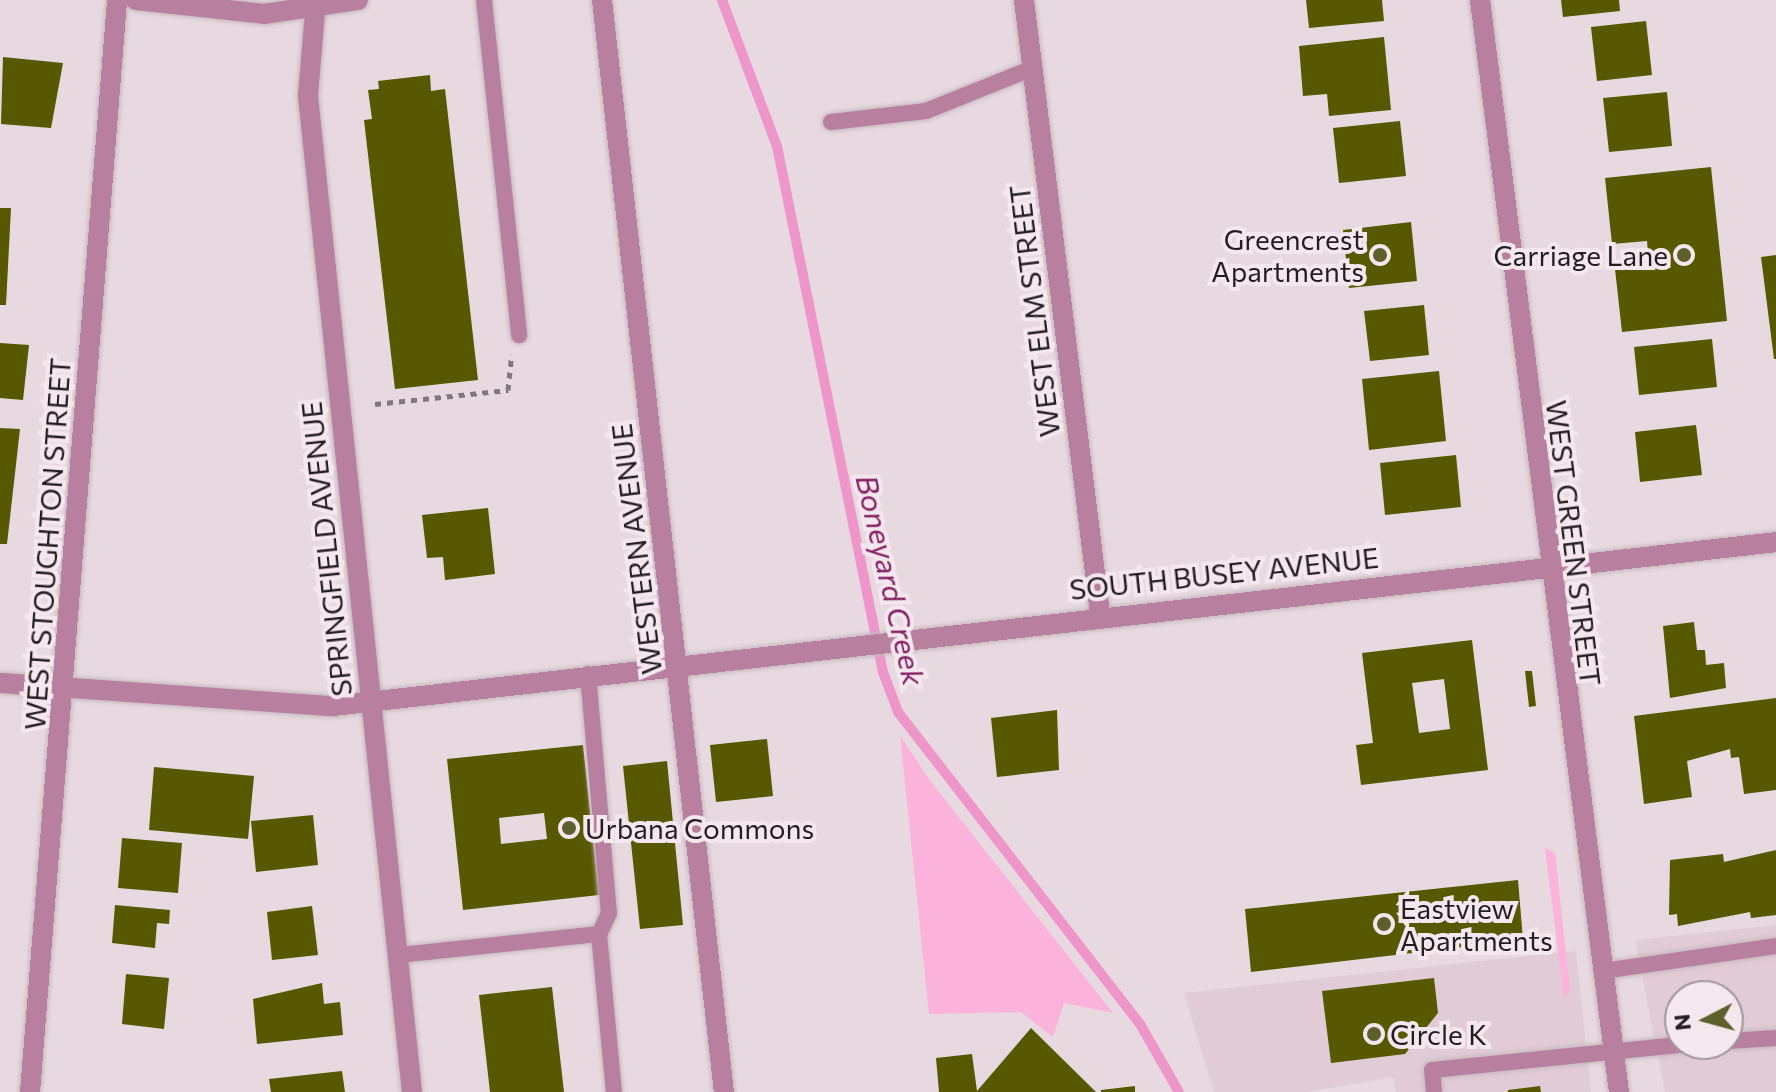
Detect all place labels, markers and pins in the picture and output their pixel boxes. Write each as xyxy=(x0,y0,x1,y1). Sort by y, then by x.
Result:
place label: Greencrest Apartments xyxy=(1211,222,1364,288)
place label: Carriage Lane xyxy=(1493,238,1668,272)
marker: Greencrest Apartments xyxy=(1371,246,1389,264)
marker: Carriage Lane xyxy=(1675,246,1693,264)
place label: Urbana Commons xyxy=(585,811,814,845)
marker: Urbana Commons xyxy=(560,819,578,837)
place label: Eastview Apartments xyxy=(1400,891,1553,957)
marker: Eastview Apartments xyxy=(1375,915,1393,933)
place label: Circle K xyxy=(1390,1017,1487,1051)
marker: Circle K xyxy=(1365,1025,1383,1043)

